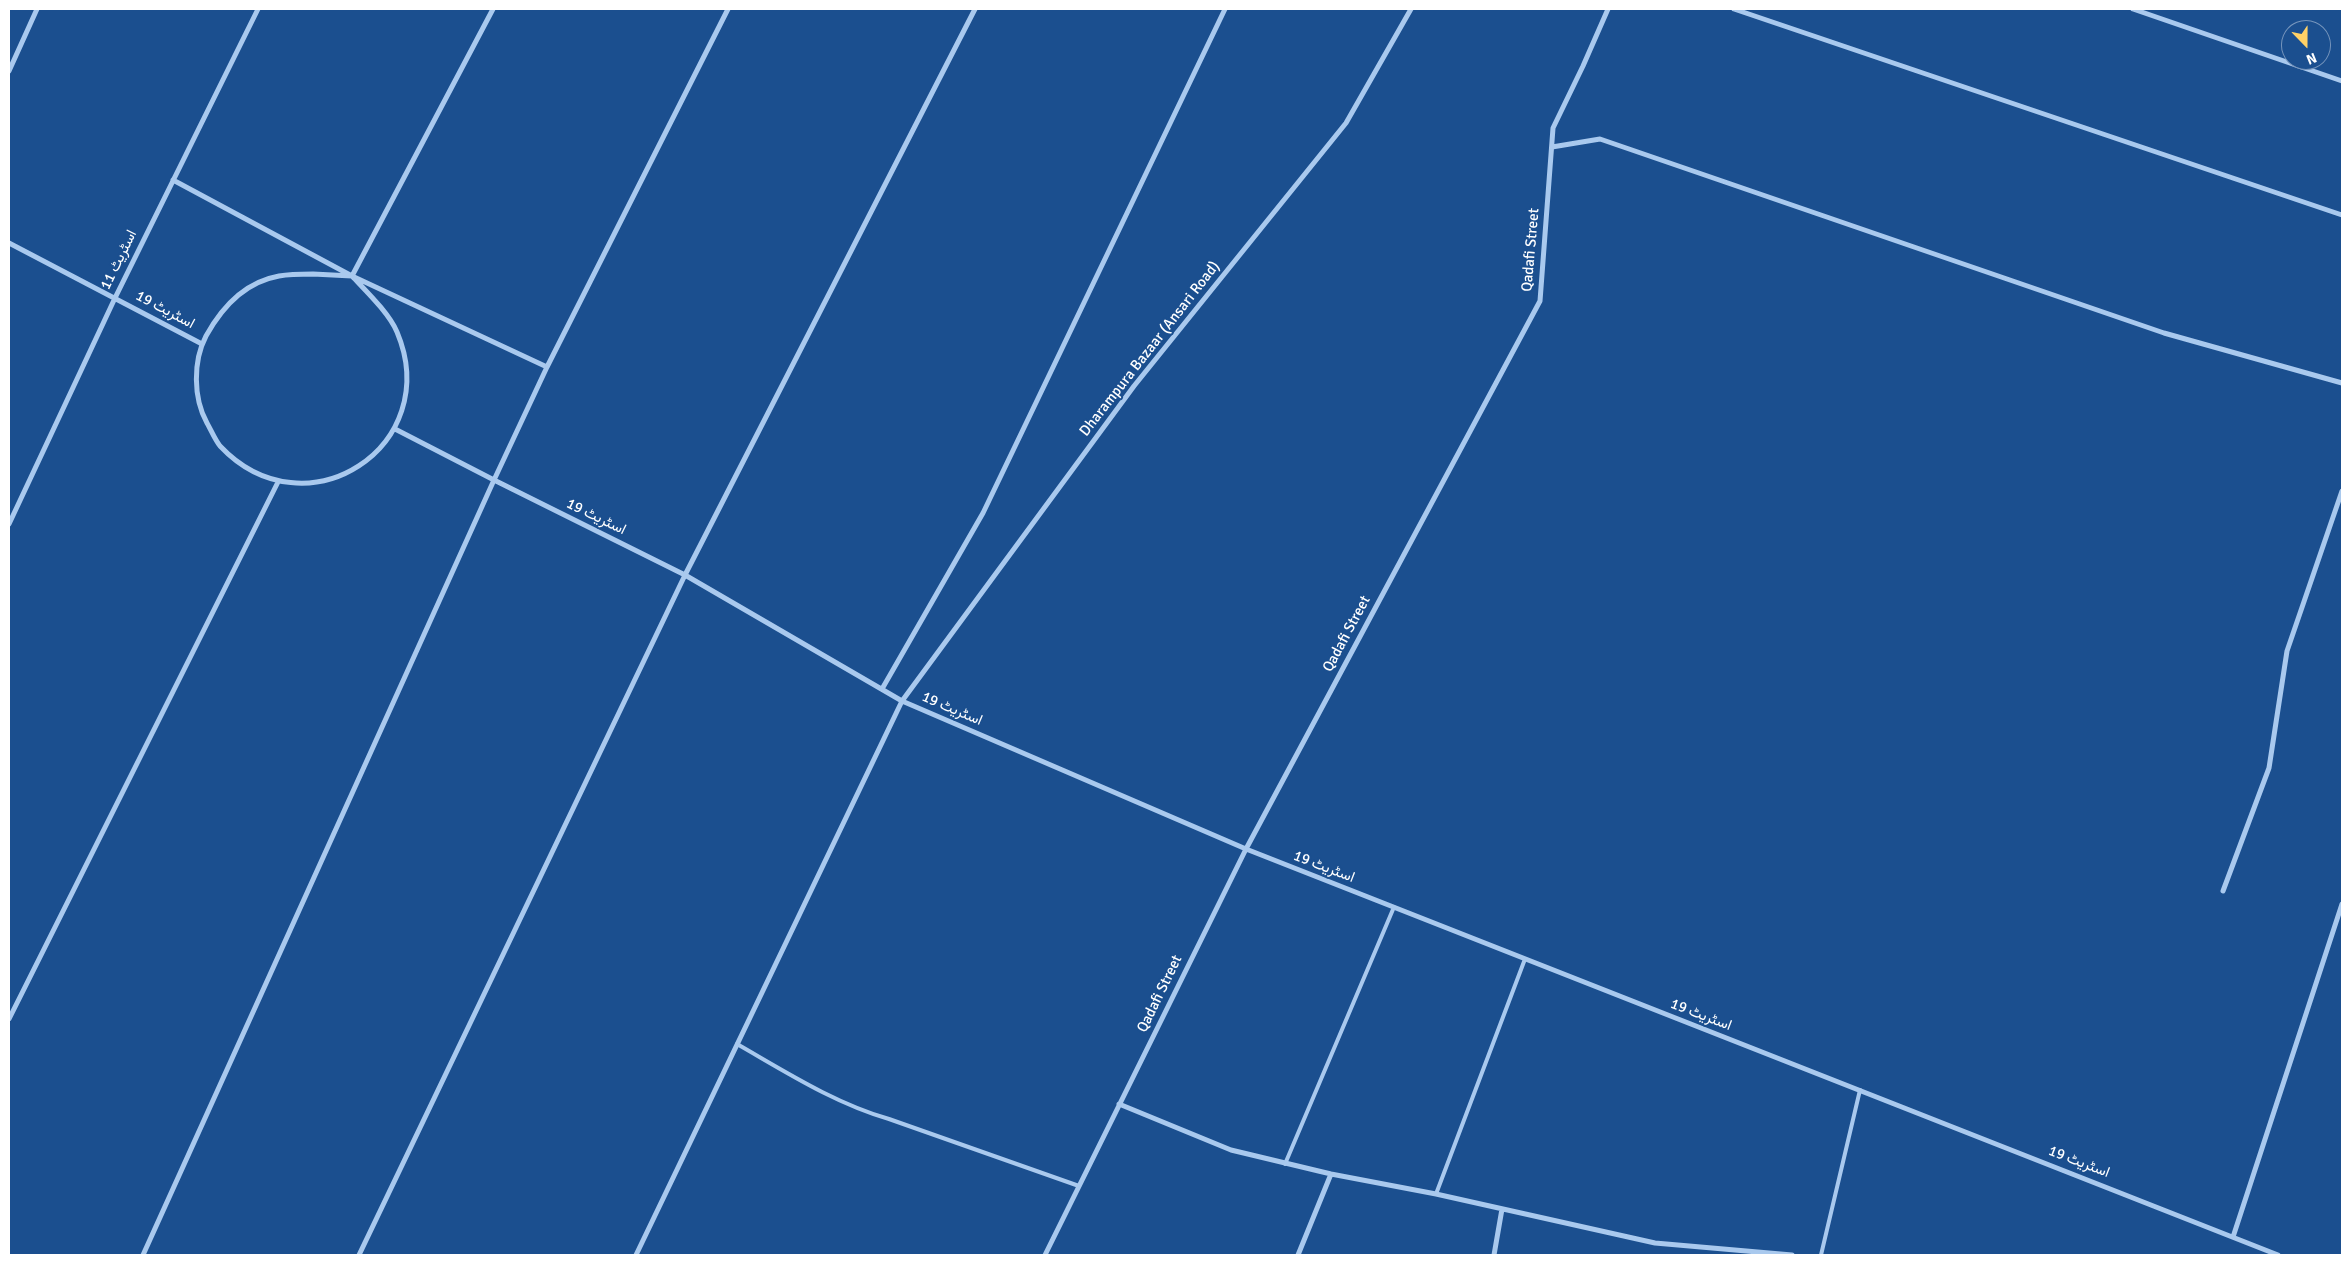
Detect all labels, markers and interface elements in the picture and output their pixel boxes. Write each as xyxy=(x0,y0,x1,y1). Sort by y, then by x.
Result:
north arrow xyxy=(2281,20,2331,70)
text: N xyxy=(2304,49,2319,68)
street label: Qadafi Street xyxy=(1518,207,1544,293)
street label: اسٹریٹ 11 xyxy=(97,227,141,293)
street label: Dharampura Bazaar (Ansari Road) xyxy=(1076,258,1224,440)
street label: اسٹریٹ 19 xyxy=(132,287,198,333)
street label: اسٹریٹ 19 xyxy=(563,495,629,539)
street label: Qadafi Street xyxy=(1319,593,1375,675)
street label: اسٹریٹ 19 xyxy=(919,688,985,730)
street label: اسٹریٹ 19 xyxy=(1291,847,1357,887)
street label: Qadafi Street xyxy=(1134,952,1186,1036)
street label: اسٹریٹ 19 xyxy=(1668,995,1734,1035)
street label: اسٹریٹ 19 xyxy=(2046,1142,2112,1182)

